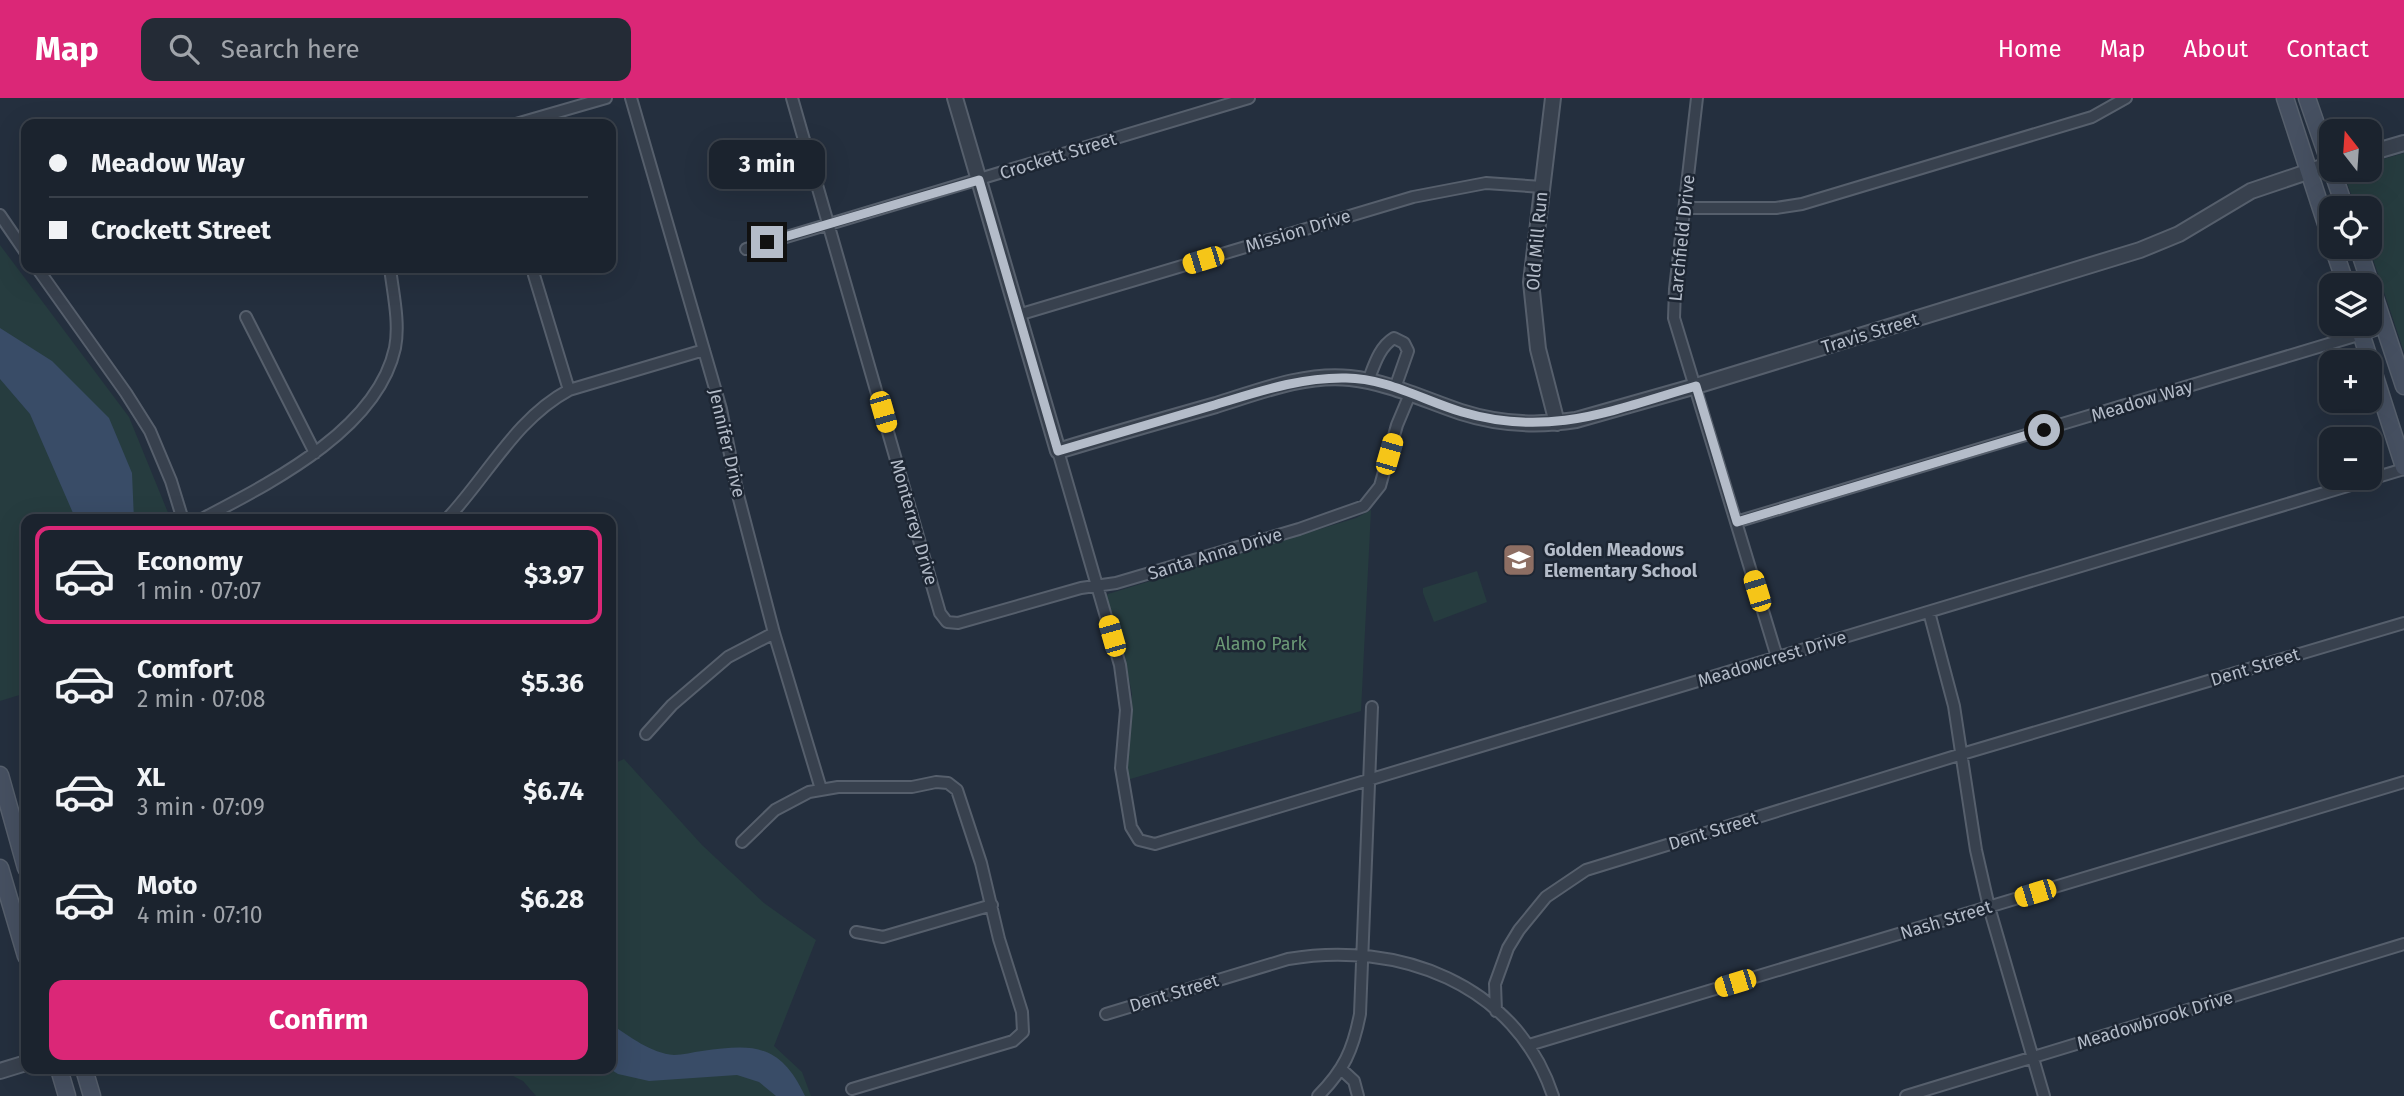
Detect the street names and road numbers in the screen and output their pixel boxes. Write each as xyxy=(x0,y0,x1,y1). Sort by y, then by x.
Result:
street label: Crockett Street xyxy=(997,128,1119,184)
street label: Larchfield Drive xyxy=(1664,174,1700,302)
street label: Old Mill Run xyxy=(1522,190,1552,292)
street label: Mission Drive xyxy=(1243,205,1353,257)
street label: Travis Street xyxy=(1819,308,1922,358)
street label: Meadow Way xyxy=(2089,375,2196,427)
street label: Jennifer Drive xyxy=(704,386,750,500)
street label: Monterrey Drive xyxy=(886,456,942,588)
street label: Santa Anna Drive xyxy=(1145,523,1285,585)
street label: Meadowcrest Drive xyxy=(1695,626,1849,692)
street label: Dent Street xyxy=(2208,643,2303,691)
street label: Dent Street xyxy=(1666,807,1761,855)
street label: Nash Street xyxy=(1898,896,1995,944)
street label: Dent Street xyxy=(1127,969,1222,1017)
street label: Meadowbrook Drive xyxy=(2074,986,2236,1054)

